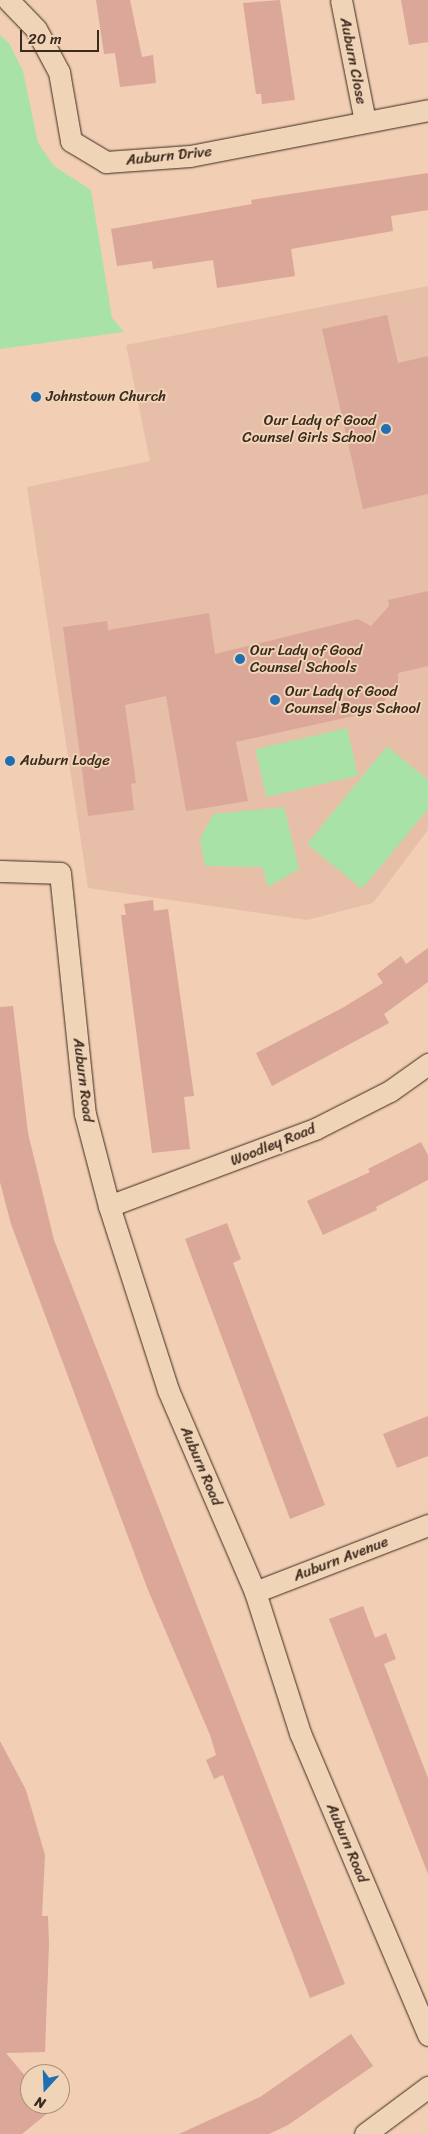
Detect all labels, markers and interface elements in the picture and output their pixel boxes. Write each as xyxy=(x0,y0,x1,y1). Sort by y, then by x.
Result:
street label: Auburn Close xyxy=(336,16,370,106)
scale bar xyxy=(22,20,101,52)
text: 20 m xyxy=(28,26,62,52)
street label: Auburn Drive xyxy=(125,143,213,169)
place label: Johnstown Church xyxy=(46,388,166,406)
marker: Johnstown Church xyxy=(30,391,42,403)
place label: Our Lady of Good Counsel Girls School xyxy=(242,411,376,446)
marker: Our Lady of Good Counsel Girls School xyxy=(380,423,392,435)
place label: Our Lady of Good Counsel Schools xyxy=(250,641,363,676)
marker: Our Lady of Good Counsel Schools xyxy=(234,653,246,665)
place label: Our Lady of Good Counsel Boys School xyxy=(285,682,420,717)
marker: Our Lady of Good Counsel Boys School xyxy=(269,694,281,706)
place label: Auburn Lodge xyxy=(20,752,110,770)
marker: Auburn Lodge xyxy=(4,755,16,767)
street label: Auburn Road xyxy=(69,1037,97,1123)
street label: Woodley Road xyxy=(228,1120,318,1170)
street label: Auburn Road xyxy=(176,1424,226,1508)
street label: Auburn Avenue xyxy=(291,1533,391,1585)
street label: Auburn Road xyxy=(322,1801,372,1885)
north arrow xyxy=(20,2064,70,2114)
text: N xyxy=(31,2089,49,2116)

